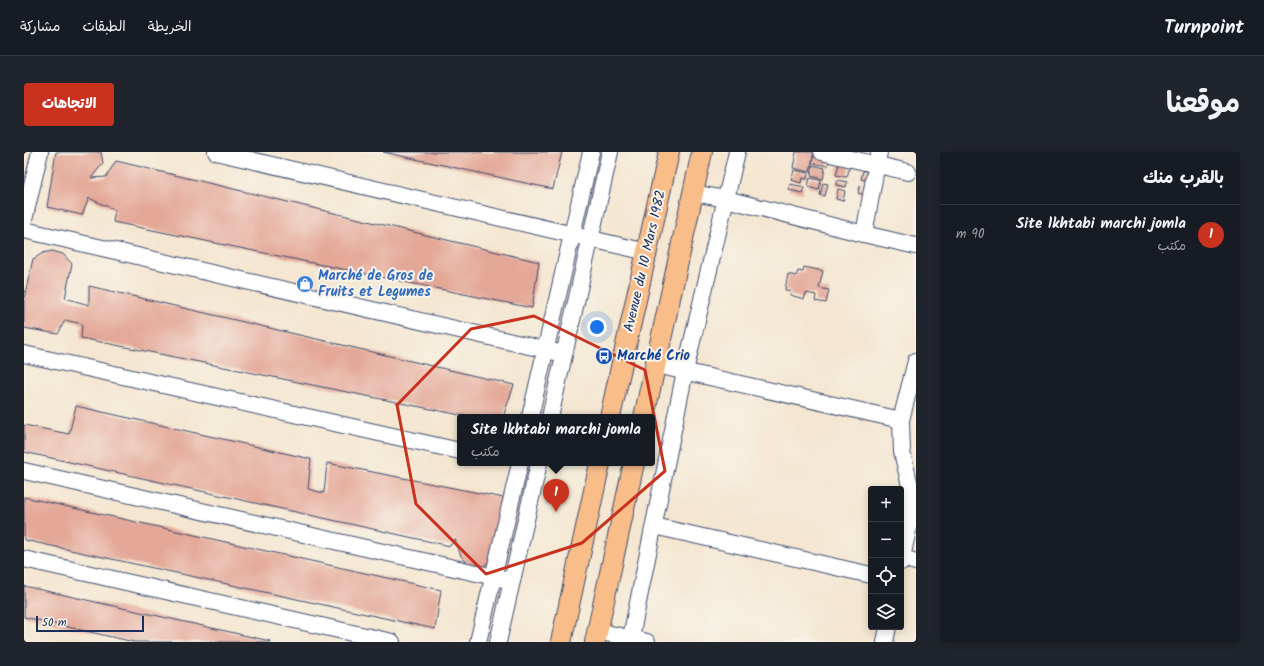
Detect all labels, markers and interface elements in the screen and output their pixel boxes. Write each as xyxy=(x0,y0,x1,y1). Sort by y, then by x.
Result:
text: Turnpoint xyxy=(1164,13,1244,43)
text: مشاركة xyxy=(20,16,60,38)
text: الطبقات xyxy=(82,16,126,38)
text: الخريطة xyxy=(148,16,191,38)
text: موقعنا xyxy=(1166,82,1240,127)
button: الاتجاهات xyxy=(24,83,114,126)
text: بالقرب منك xyxy=(1143,165,1224,192)
street label: Avenue du 10 Mars 1982 xyxy=(618,188,672,334)
text: Site lkhtabi marchi jomla xyxy=(1016,212,1186,236)
text: 90 m xyxy=(956,224,984,245)
text: 1 xyxy=(1209,224,1213,245)
text: مكتب xyxy=(1158,236,1186,257)
place label: Marché de Gros de Fruits et Legumes xyxy=(318,265,433,303)
shop icon: Marché de Gros de Fruits et Legumes xyxy=(295,274,315,294)
your location xyxy=(587,317,607,337)
place label: Marché Crio xyxy=(617,345,691,367)
bus stop icon: Marché Crio xyxy=(594,346,614,366)
popup xyxy=(457,414,655,466)
text: Site lkhtabi marchi jomla xyxy=(471,418,641,442)
text: مكتب xyxy=(471,442,500,463)
pin: 1 xyxy=(543,479,569,512)
map controls xyxy=(868,486,904,630)
button: + xyxy=(868,486,904,522)
button: − xyxy=(868,522,904,558)
button: locate xyxy=(868,558,904,594)
button: layers xyxy=(868,594,904,630)
scale bar xyxy=(36,614,144,633)
text: 50 m xyxy=(42,614,67,632)

